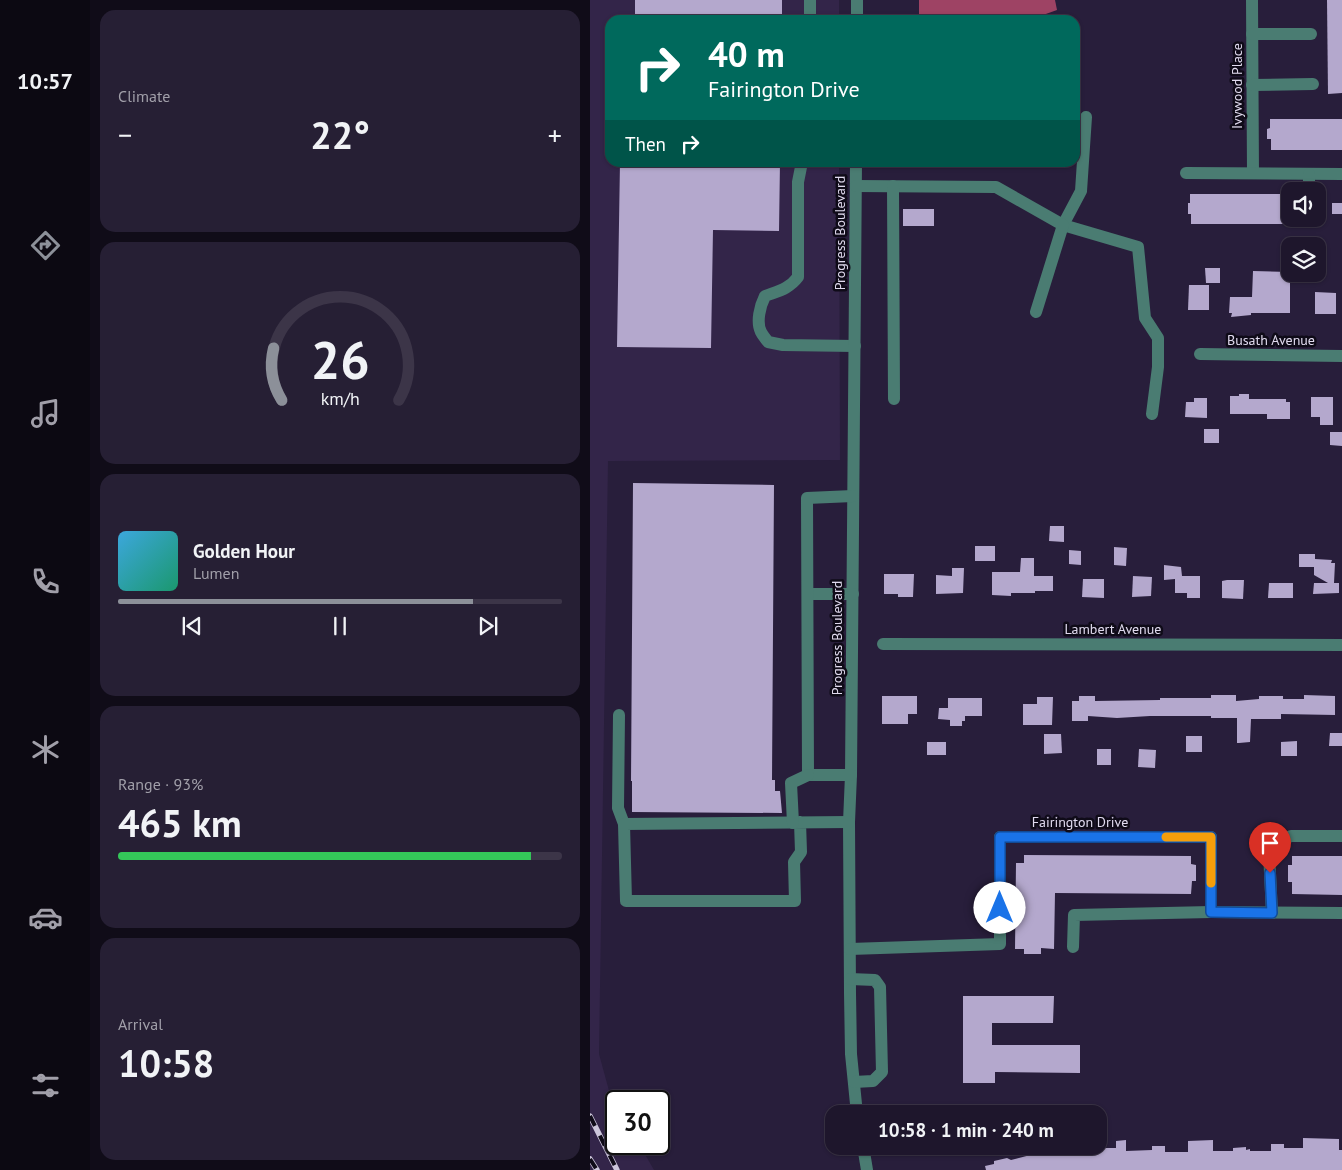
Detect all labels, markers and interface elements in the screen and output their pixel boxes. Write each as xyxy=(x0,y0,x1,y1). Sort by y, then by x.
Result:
text: 40 m xyxy=(708,31,785,77)
icon: right xyxy=(625,35,690,100)
street label: Ivywood Place xyxy=(1228,43,1246,129)
text: 10:57 xyxy=(17,67,73,95)
text: Fairington Drive xyxy=(708,75,860,103)
text: Climate xyxy=(118,86,170,106)
text: 22° xyxy=(310,110,370,159)
text: − xyxy=(118,116,132,153)
text: + xyxy=(548,116,562,153)
icon: right xyxy=(676,130,704,158)
text: Then xyxy=(625,132,666,156)
street label: Progress Boulevard xyxy=(831,176,849,290)
map controls xyxy=(1281,182,1326,282)
button: sound xyxy=(1281,182,1326,227)
icon: directions xyxy=(28,228,63,263)
button: layers xyxy=(1281,237,1326,282)
text: 26 xyxy=(311,326,369,393)
street label: Busath Avenue xyxy=(1227,331,1315,349)
text: km/h xyxy=(320,387,360,410)
icon: music xyxy=(28,396,63,431)
text: Golden Hour xyxy=(193,539,295,563)
text: Lumen xyxy=(193,563,239,583)
icon: phone xyxy=(28,564,63,599)
street label: Progress Boulevard xyxy=(828,581,846,695)
icon: previous xyxy=(178,612,206,640)
icon: pause xyxy=(326,612,354,640)
icon: next xyxy=(474,612,502,640)
street label: Lambert Avenue xyxy=(1065,620,1161,638)
icon: climate xyxy=(28,732,63,767)
text: Range · 93% xyxy=(118,774,203,794)
text: 465 km xyxy=(118,798,242,847)
street label: Fairington Drive xyxy=(1032,813,1128,831)
pin xyxy=(1249,822,1291,873)
icon: arrive xyxy=(1256,829,1284,857)
position arrow xyxy=(973,881,1025,933)
icon: car xyxy=(28,900,63,935)
text: Arrival xyxy=(118,1014,163,1034)
text: 10:58 xyxy=(118,1038,214,1087)
icon: filters xyxy=(28,1068,63,1103)
speed limit sign: 30 xyxy=(605,1090,670,1155)
text: 10:58 · 1 min · 240 m xyxy=(878,1118,1054,1142)

